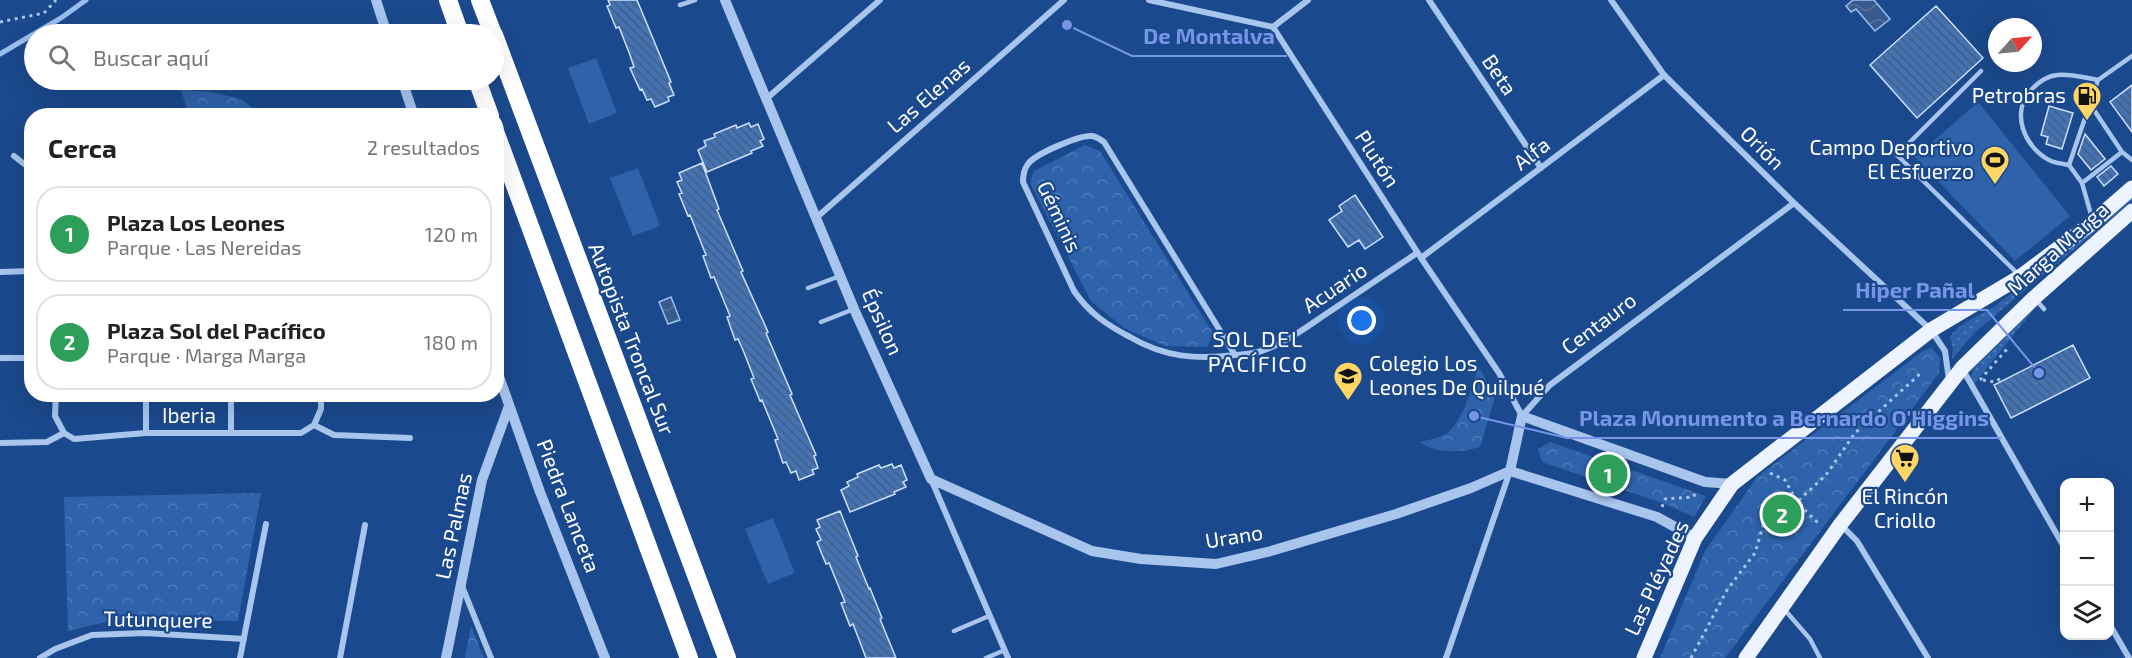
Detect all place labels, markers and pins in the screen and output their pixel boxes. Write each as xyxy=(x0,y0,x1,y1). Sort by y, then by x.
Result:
callout: De Montalva xyxy=(1132,16,1287,56)
fuel station icon: Petrobras xyxy=(2071,80,2103,122)
place label: Petrobras xyxy=(1972,82,2066,107)
place label: Campo Deportivo El Esfuerzo xyxy=(1809,134,1974,183)
sports icon: Campo Deportivo El Esfuerzo xyxy=(1979,144,2011,186)
callout: Hiper Pañal xyxy=(1843,270,1987,310)
place label: Colegio Los Leones De Quilpué xyxy=(1369,350,1545,400)
school or university icon: Colegio Los Leones De Quilpué xyxy=(1332,360,1364,402)
callout: Plaza Monumento a Bernardo O'Higgins xyxy=(1567,398,2001,438)
supermarket icon: El Rincón Criollo xyxy=(1889,442,1921,484)
pin: 1 xyxy=(1588,452,1628,496)
place label: El Rincón Criollo xyxy=(1862,483,1948,532)
pin: 2 xyxy=(1762,492,1802,536)

